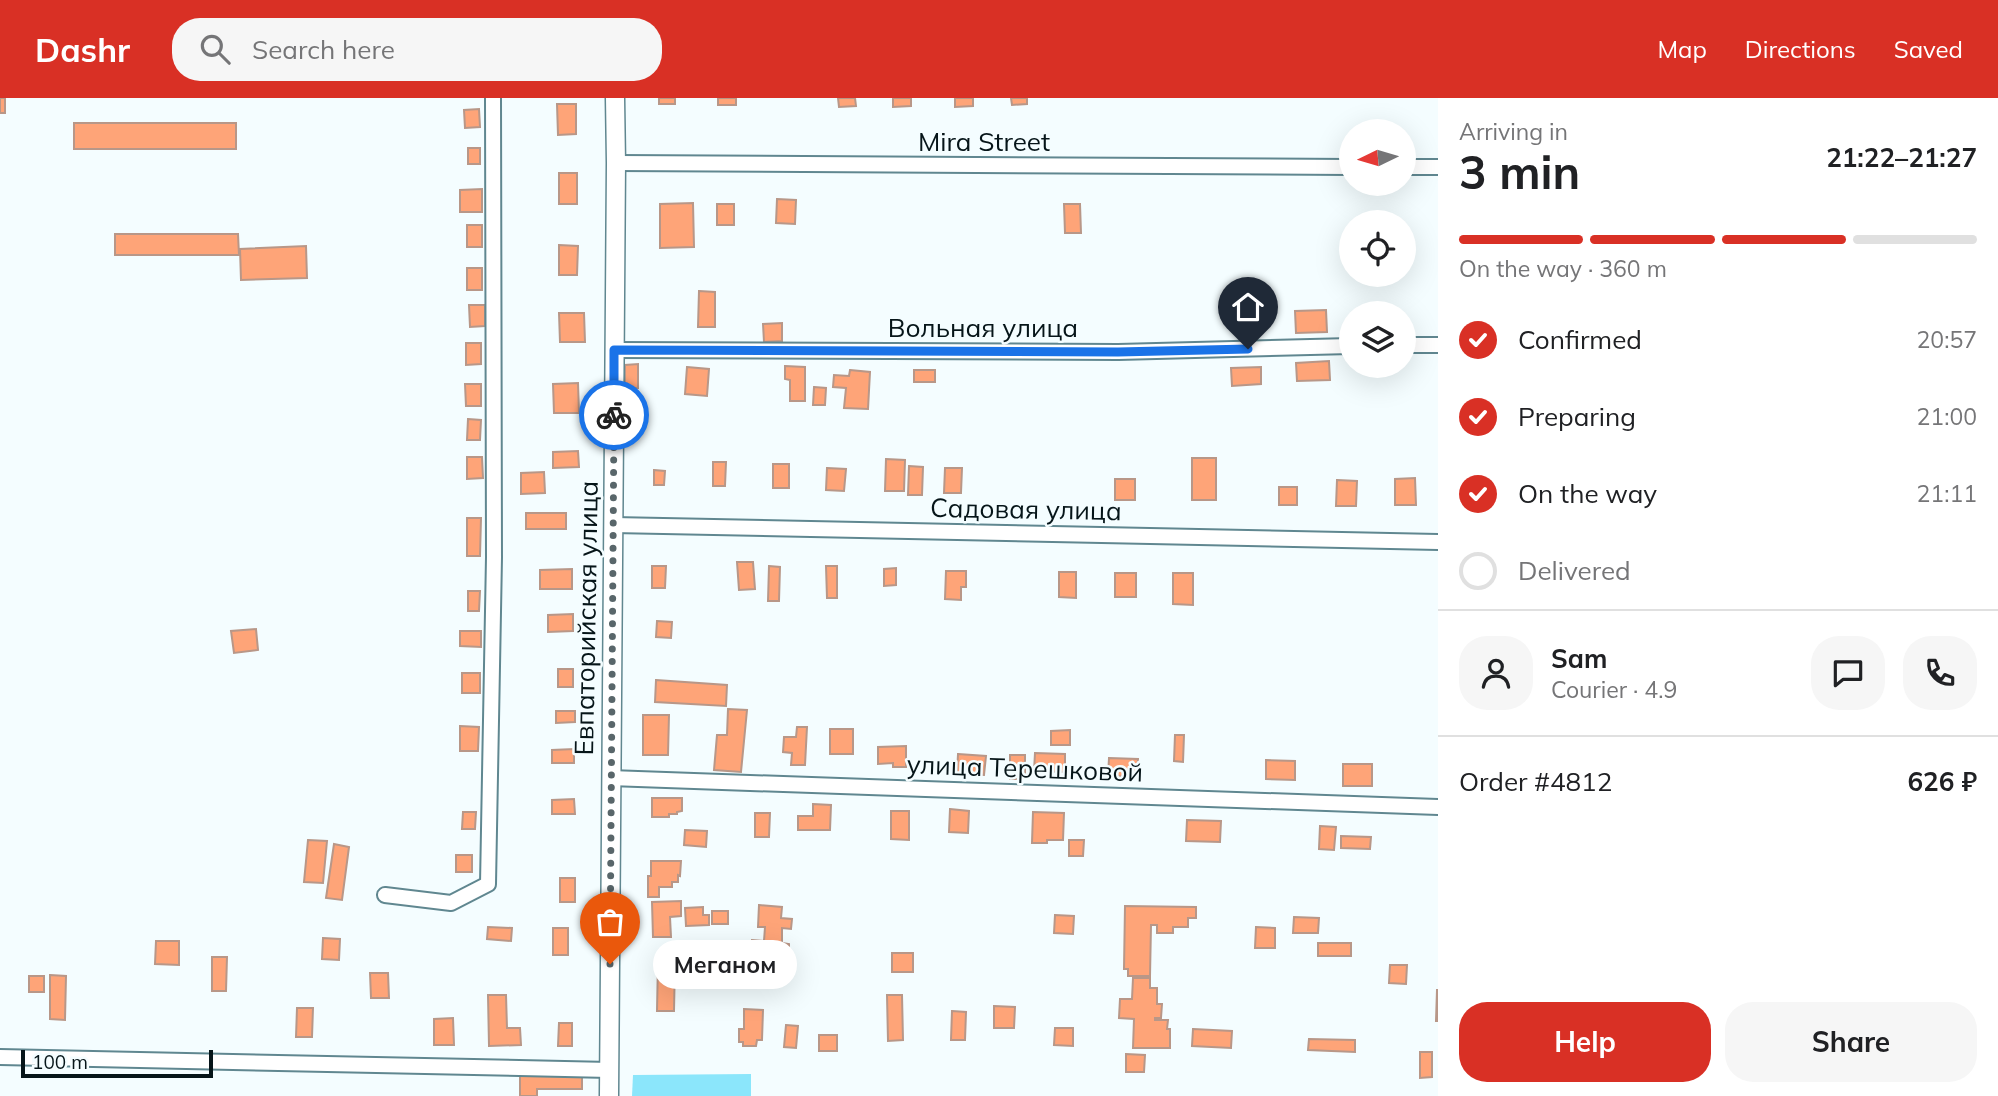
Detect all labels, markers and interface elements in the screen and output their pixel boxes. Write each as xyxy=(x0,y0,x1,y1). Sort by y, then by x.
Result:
search box xyxy=(172,18,662,81)
text: Dashr xyxy=(35,29,130,70)
icon: search xyxy=(196,30,234,68)
text: Search here xyxy=(252,33,395,66)
text: Map xyxy=(1657,34,1707,64)
text: Directions xyxy=(1745,34,1856,64)
text: Saved xyxy=(1894,34,1963,64)
text: Arriving in xyxy=(1459,117,1568,146)
north arrow xyxy=(1339,119,1416,196)
map controls xyxy=(1339,119,1416,378)
street label: Mira Street xyxy=(918,125,1050,158)
text: 21:22–21:27 xyxy=(1826,141,1977,174)
text: 3 min xyxy=(1459,143,1580,201)
button: locate xyxy=(1339,210,1416,287)
text: On the way · 360 m xyxy=(1459,254,1667,283)
pin xyxy=(1218,277,1278,349)
icon: home xyxy=(1229,288,1267,326)
button: layers xyxy=(1339,301,1416,378)
street label: Вольная улица xyxy=(888,311,1078,344)
icon: check xyxy=(1459,321,1497,359)
text: Confirmed xyxy=(1518,323,1642,356)
text: 20:57 xyxy=(1917,325,1977,354)
courier xyxy=(579,380,649,450)
icon: bike xyxy=(595,396,633,434)
icon: check xyxy=(1459,398,1497,436)
text: Preparing xyxy=(1518,400,1636,433)
text: 21:00 xyxy=(1917,402,1977,431)
icon: check xyxy=(1459,475,1497,513)
text: On the way xyxy=(1518,477,1657,510)
text: 21:11 xyxy=(1917,479,1977,508)
street label: Евпаторийская улица xyxy=(567,480,605,756)
street label: Садовая улица xyxy=(930,491,1122,527)
text: Delivered xyxy=(1518,554,1631,587)
button: person xyxy=(1459,636,1533,710)
button: chat xyxy=(1811,636,1885,710)
button: phone xyxy=(1903,636,1977,710)
text: Sam xyxy=(1551,642,1607,675)
text: Courier · 4.9 xyxy=(1551,675,1677,704)
street label: улица Терешковой xyxy=(906,747,1144,789)
text: Order #4812 xyxy=(1459,765,1612,798)
text: 626 ₽ xyxy=(1907,765,1977,798)
pin xyxy=(580,892,640,964)
icon: bag xyxy=(591,903,629,941)
callout: Меганом xyxy=(652,940,796,988)
text: Меганом xyxy=(674,950,776,979)
button: Help xyxy=(1459,1002,1711,1082)
button: Share xyxy=(1725,1002,1977,1082)
scale bar xyxy=(21,1047,214,1079)
text: 100 m xyxy=(32,1050,88,1074)

